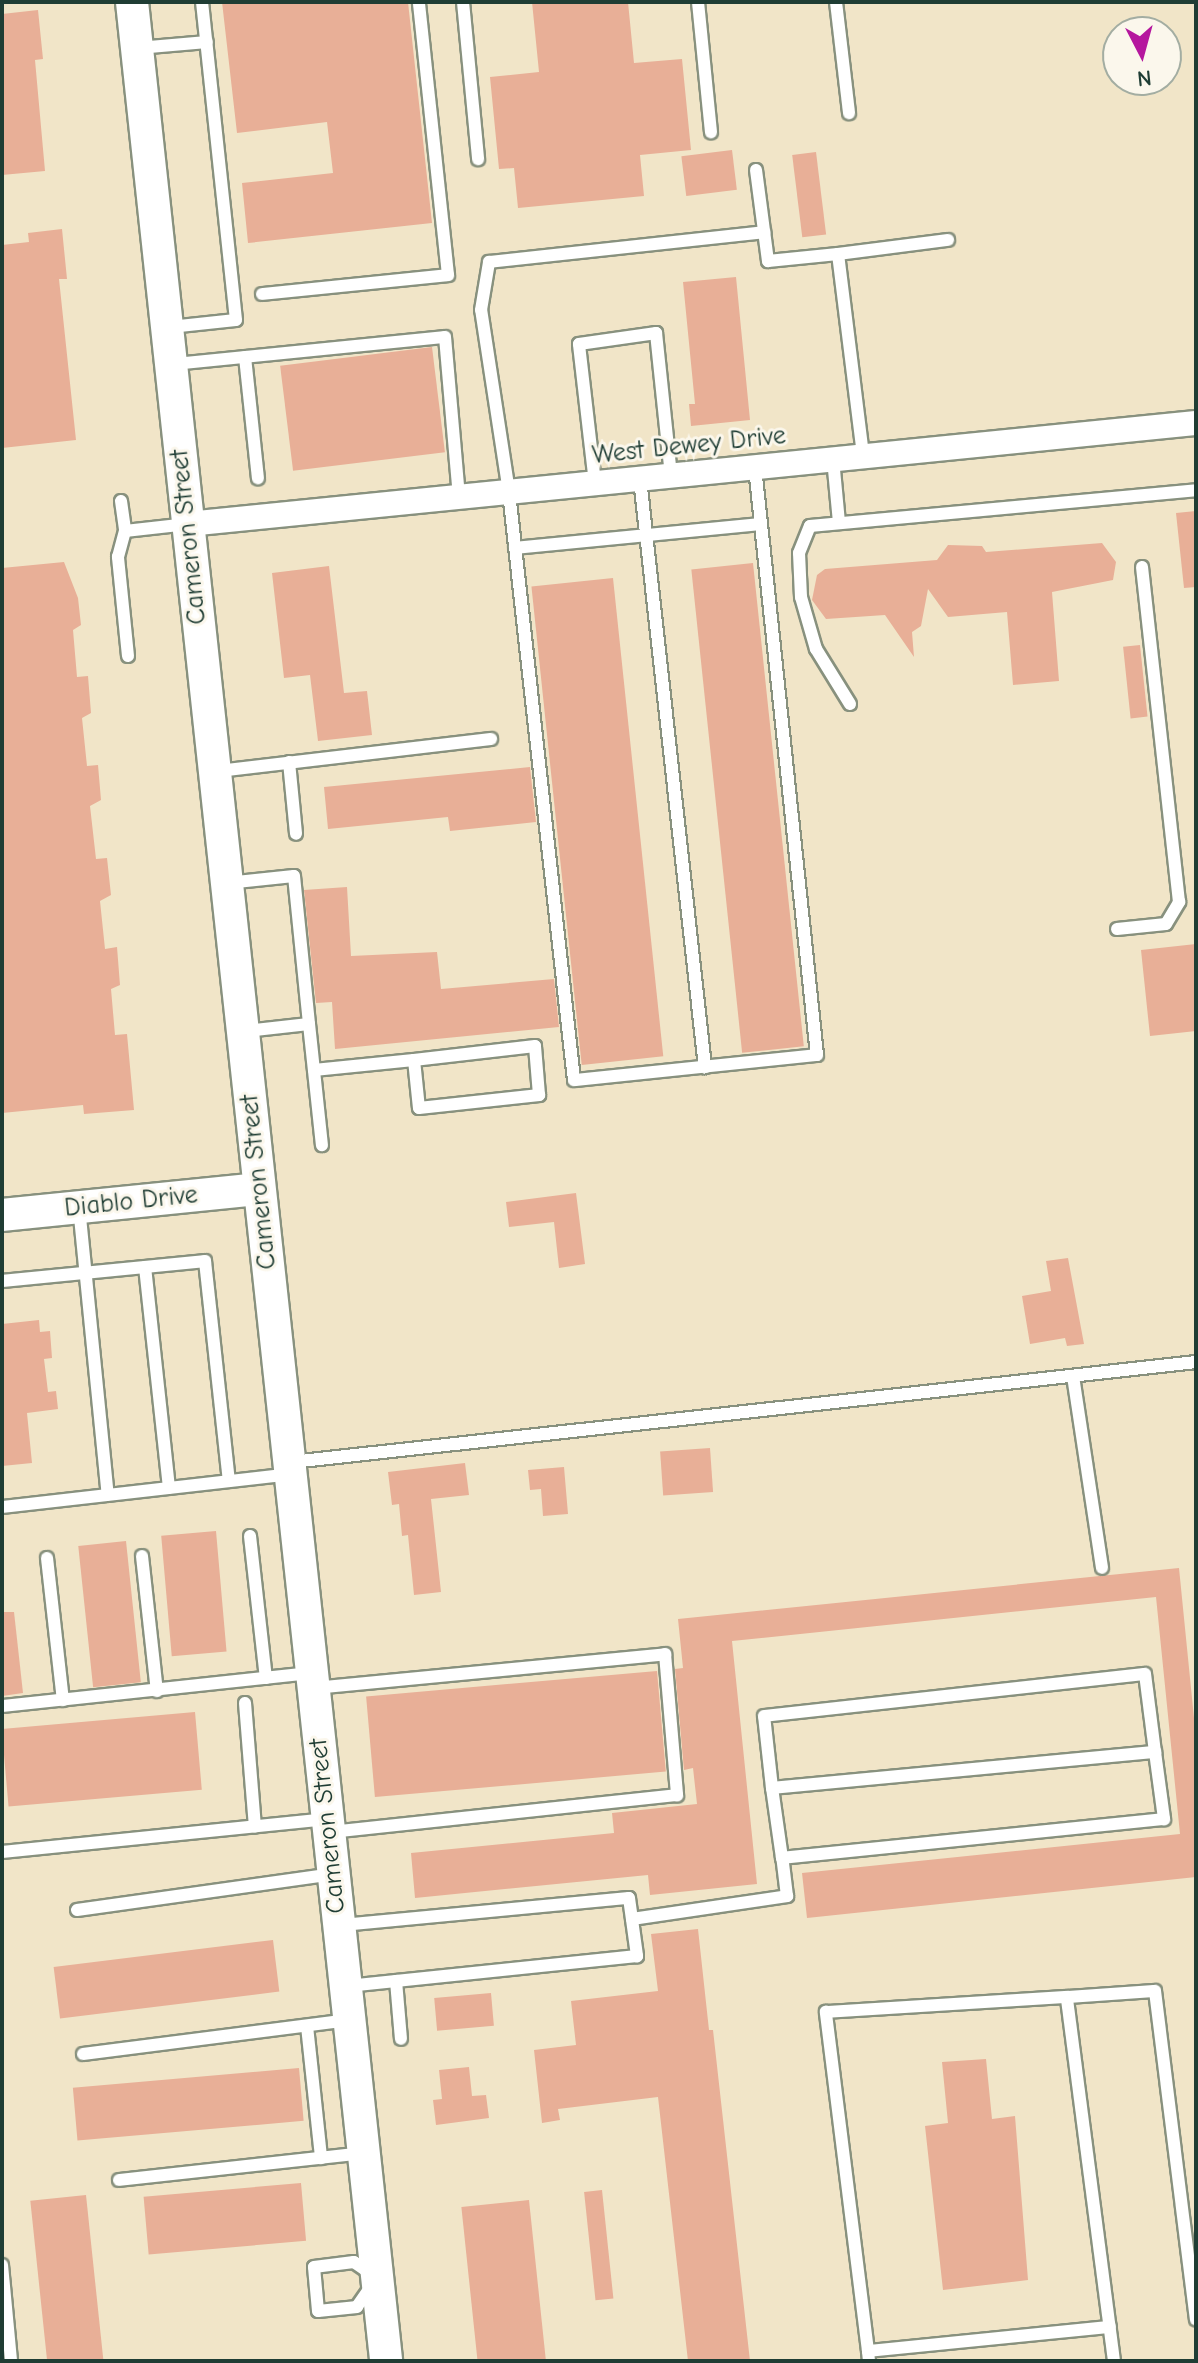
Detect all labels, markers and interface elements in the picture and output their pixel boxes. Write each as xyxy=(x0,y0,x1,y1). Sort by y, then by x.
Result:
north arrow xyxy=(1102,16,1182,96)
text: N xyxy=(1136,64,1153,92)
street label: West Dewey Drive xyxy=(591,420,787,472)
street label: Cameron Street xyxy=(164,448,214,626)
street label: Cameron Street xyxy=(234,1093,284,1271)
street label: Diablo Drive xyxy=(63,1179,199,1225)
street label: Cameron Street xyxy=(303,1737,353,1915)

